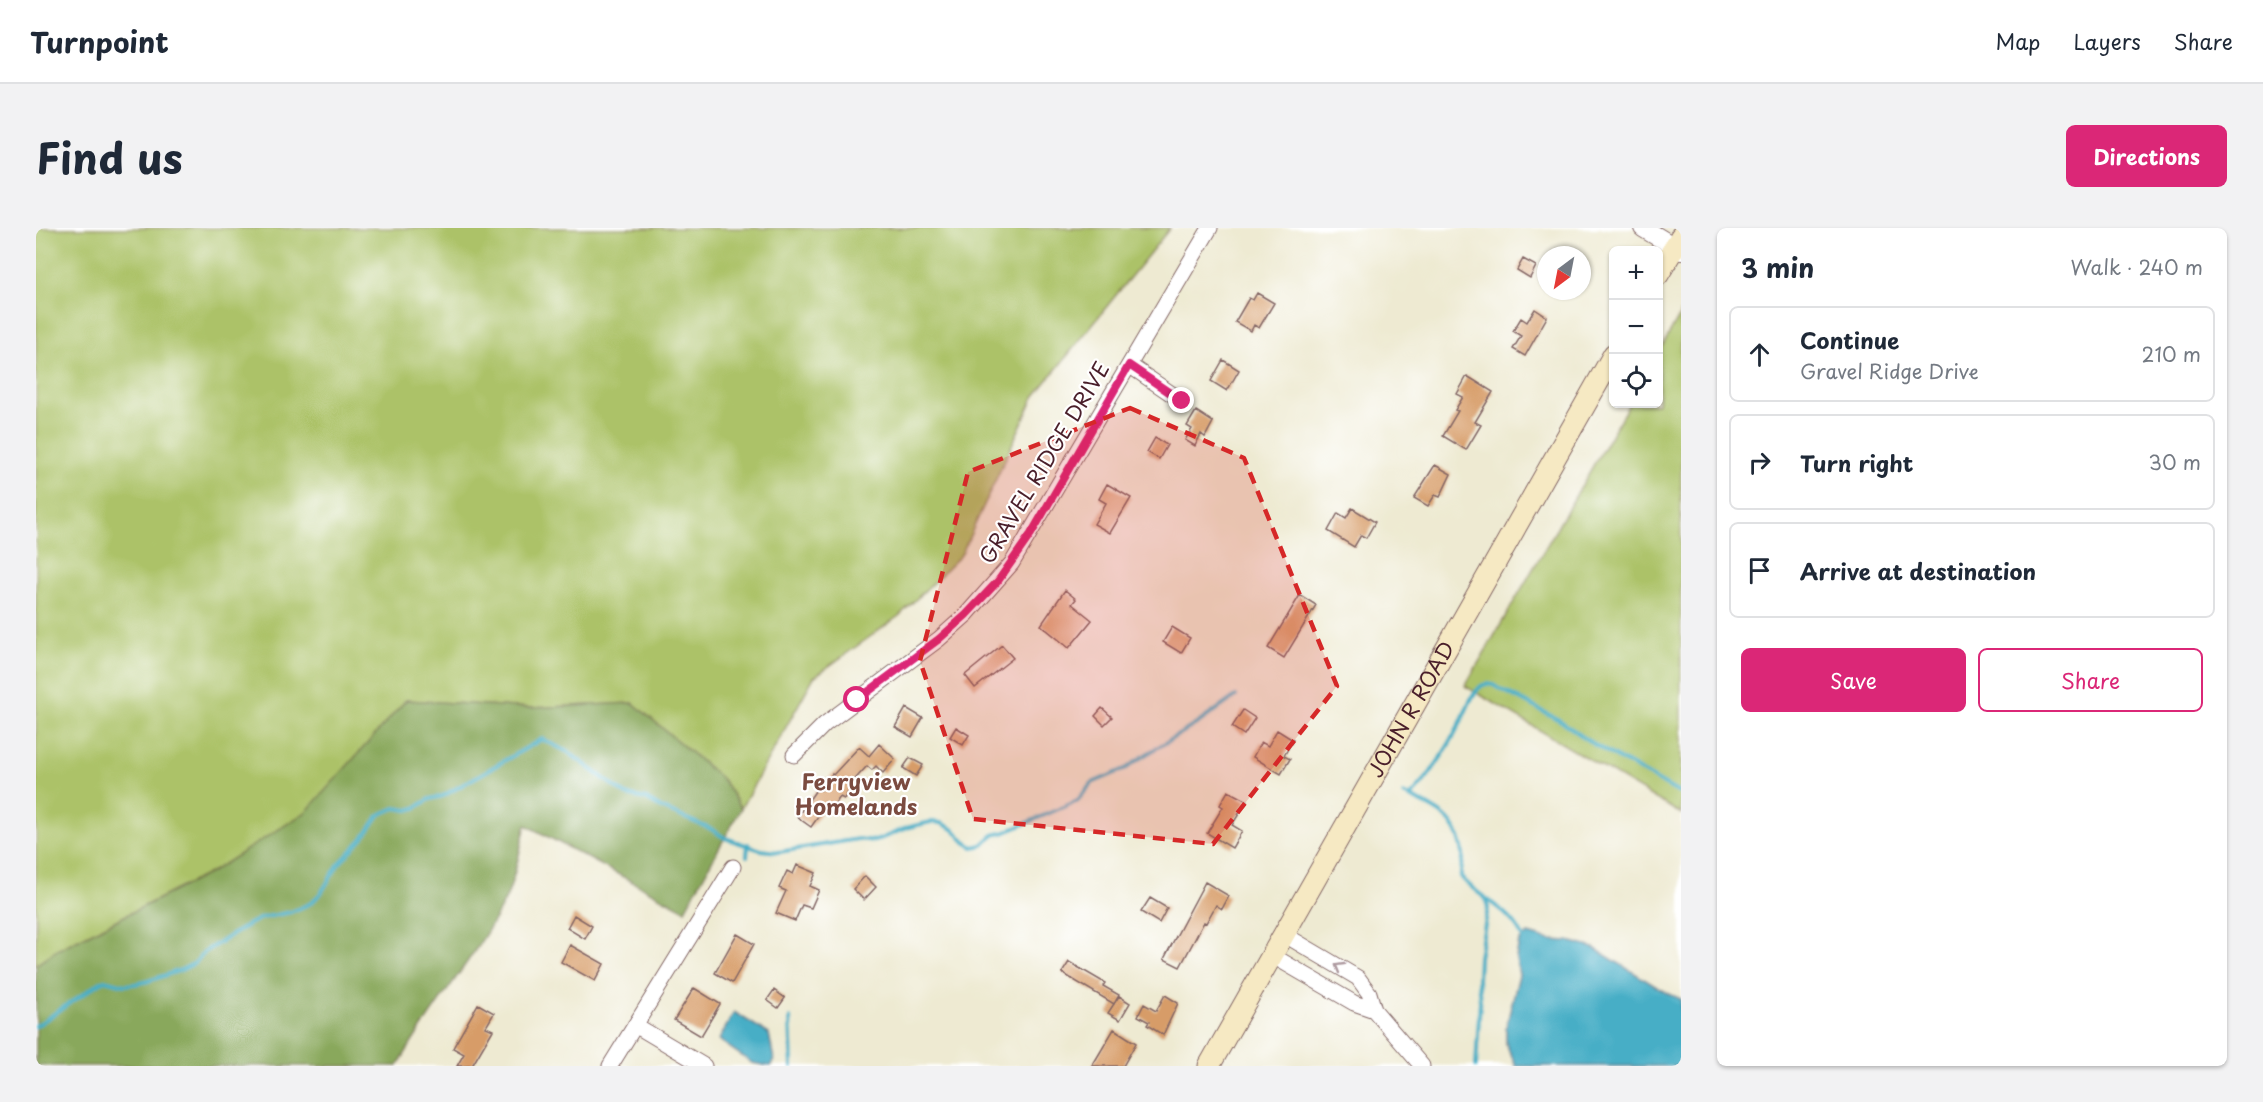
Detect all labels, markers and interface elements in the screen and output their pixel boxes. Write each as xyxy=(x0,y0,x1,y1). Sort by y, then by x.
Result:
text: Turnpoint xyxy=(30,20,169,63)
text: Map xyxy=(1996,25,2040,57)
text: Layers xyxy=(2073,25,2141,57)
text: Share xyxy=(2174,25,2233,57)
text: Find us xyxy=(36,125,183,188)
button: Directions xyxy=(2066,125,2227,187)
north arrow xyxy=(1537,246,1591,300)
map controls xyxy=(1609,246,1663,408)
button: + xyxy=(1609,246,1663,300)
text: 3 min xyxy=(1741,248,1814,287)
text: Walk · 240 m xyxy=(2070,252,2203,282)
button: − xyxy=(1609,300,1663,354)
text: Continue xyxy=(1800,323,1899,356)
icon: ahead xyxy=(1743,338,1776,371)
text: 210 m xyxy=(2142,339,2201,369)
button: locate xyxy=(1609,354,1663,408)
street label: GRAVEL RIDGE DRIVE xyxy=(970,355,1116,569)
text: Gravel Ridge Drive xyxy=(1800,356,1979,386)
route end xyxy=(1168,387,1194,413)
icon: right xyxy=(1743,446,1776,479)
text: Turn right xyxy=(1800,446,1913,479)
text: 30 m xyxy=(2148,447,2201,477)
icon: arrive xyxy=(1743,554,1776,587)
text: Arrive at destination xyxy=(1800,554,2036,587)
street label: JOHN R ROAD xyxy=(1358,635,1462,783)
button: Save xyxy=(1741,648,1966,712)
button: Share xyxy=(1978,648,2203,712)
route start xyxy=(843,686,869,712)
district label: Ferryview Homelands xyxy=(795,764,917,822)
one-way arrow xyxy=(1334,962,1345,974)

